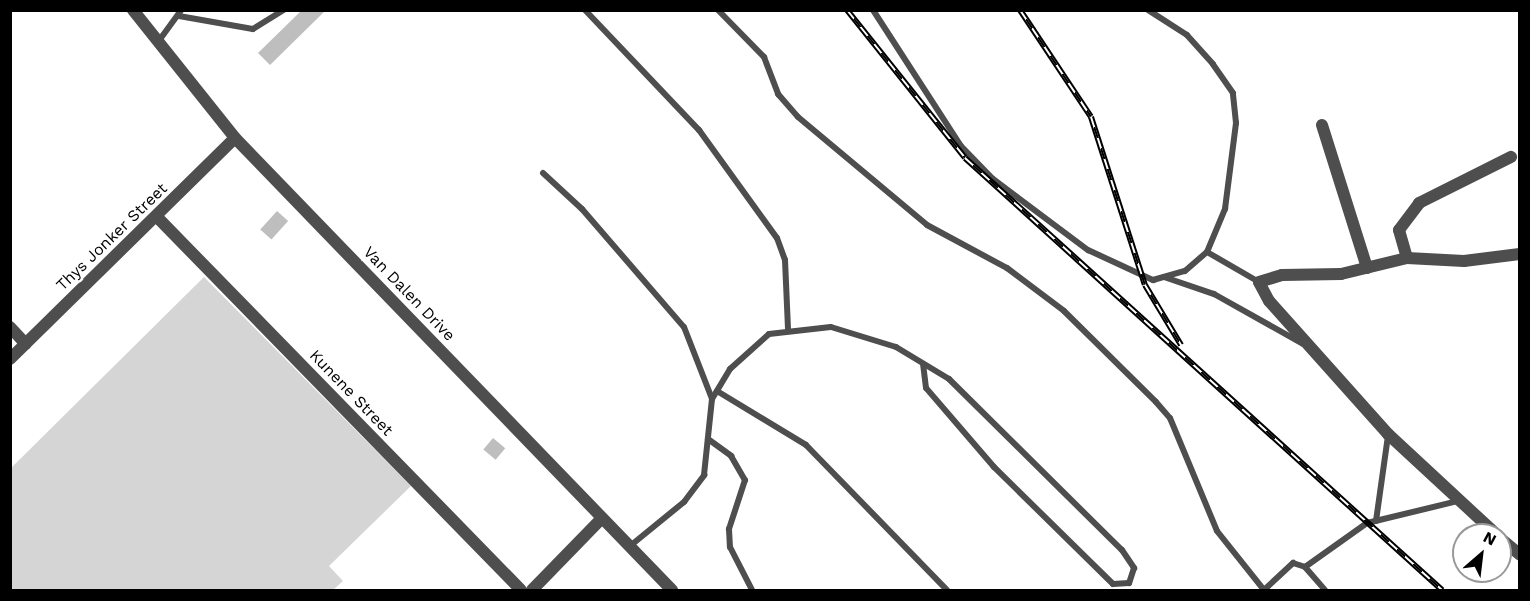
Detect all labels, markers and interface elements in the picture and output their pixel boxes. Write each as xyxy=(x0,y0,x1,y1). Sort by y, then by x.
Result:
street label: Thys Jonker Street xyxy=(52,179,172,295)
street label: Van Dalen Drive xyxy=(359,243,459,345)
street label: Kunene Street xyxy=(305,346,397,440)
north arrow xyxy=(1452,523,1512,583)
text: N xyxy=(1480,527,1499,550)

